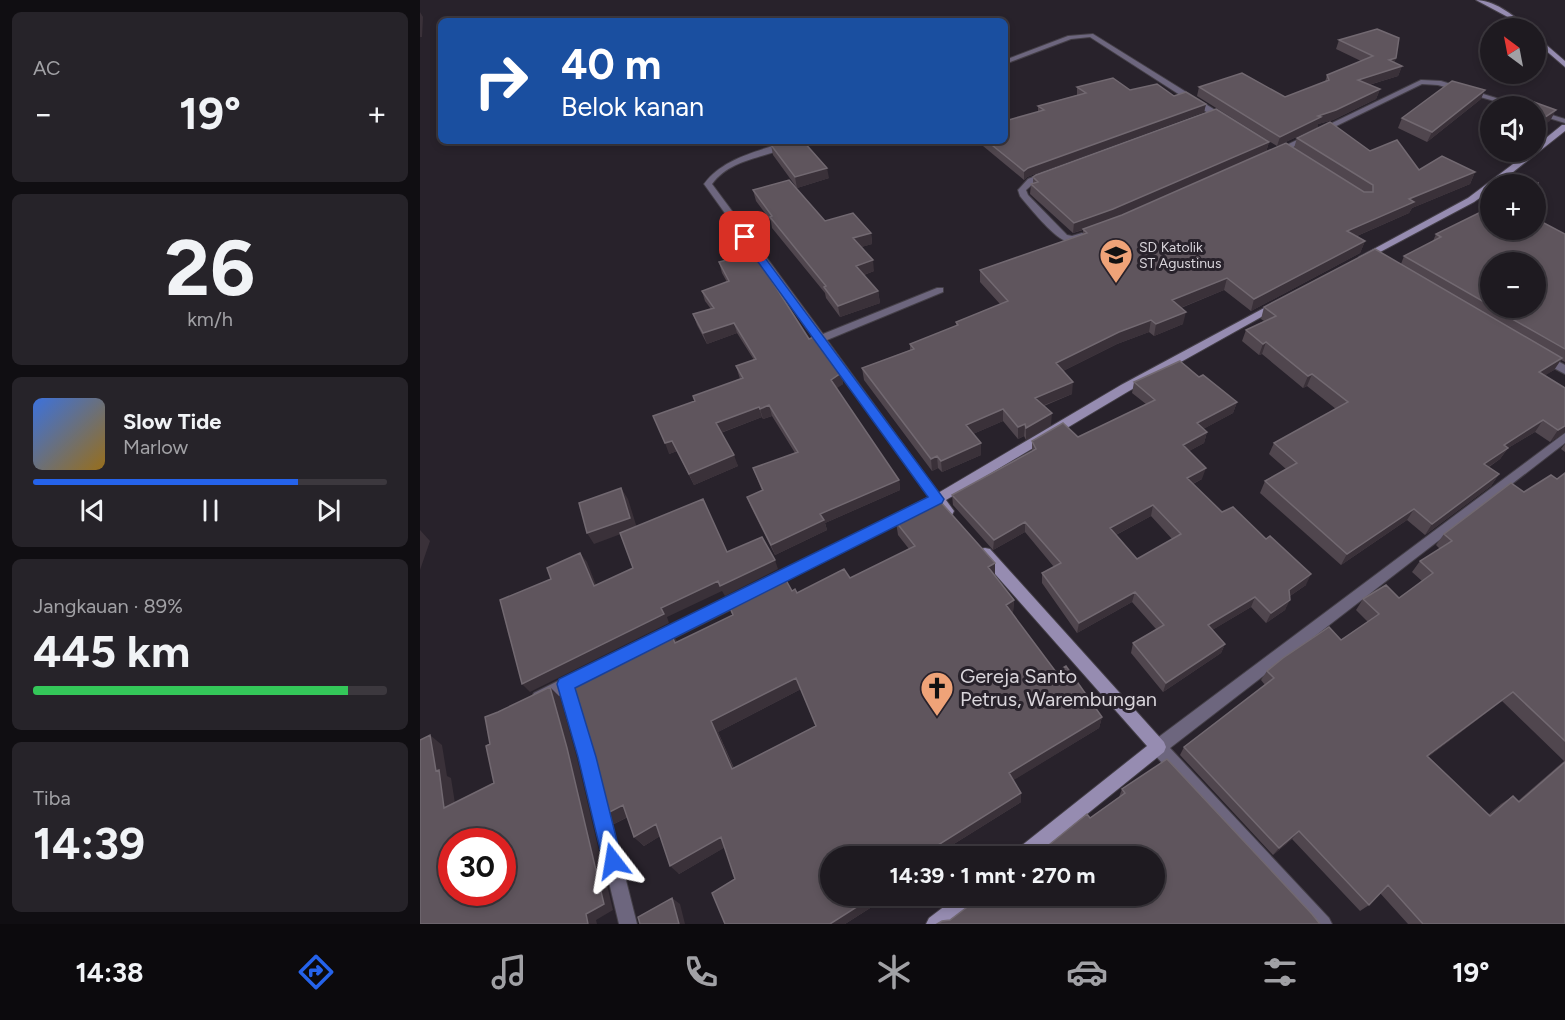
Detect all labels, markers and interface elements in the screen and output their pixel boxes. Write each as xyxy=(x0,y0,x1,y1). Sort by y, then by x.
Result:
north arrow xyxy=(1480,18,1546,84)
map controls xyxy=(1480,18,1546,318)
text: 40 m xyxy=(561,39,661,90)
icon: right xyxy=(462,42,540,120)
text: AC xyxy=(33,56,61,80)
text: 19° xyxy=(179,86,241,140)
text: Belok kanan xyxy=(561,90,704,123)
text: − xyxy=(33,94,54,133)
text: + xyxy=(366,94,387,133)
button: sound xyxy=(1480,96,1546,162)
button: + xyxy=(1480,174,1546,240)
pin xyxy=(719,211,770,262)
icon: arrive xyxy=(728,220,761,253)
text: 26 xyxy=(165,221,255,315)
school or university icon: SD Katolik ST Agustinus xyxy=(1098,237,1134,284)
place label: SD Katolik ST Agustinus xyxy=(1139,239,1221,272)
button: − xyxy=(1480,252,1546,318)
text: km/h xyxy=(187,307,233,331)
text: Slow Tide xyxy=(123,408,222,435)
text: Marlow xyxy=(123,435,188,459)
icon: previous xyxy=(76,494,109,527)
icon: pause xyxy=(194,494,227,527)
icon: next xyxy=(312,494,345,527)
text: Jangkauan · 89% xyxy=(33,594,183,618)
text: 445 km xyxy=(33,624,190,678)
place label: Gereja Santo Petrus, Warembungan xyxy=(960,664,1157,711)
church icon: Gereja Santo Petrus, Warembungan xyxy=(919,670,955,717)
text: Tiba xyxy=(33,786,71,810)
text: 14:39 xyxy=(33,816,145,870)
speed limit sign: 30 xyxy=(438,828,516,906)
position arrow xyxy=(581,829,645,893)
text: 14:39 · 1 mnt · 270 m xyxy=(890,862,1095,889)
icon: directions xyxy=(295,951,337,993)
icon: music xyxy=(488,951,530,993)
icon: phone xyxy=(680,951,722,993)
icon: climate xyxy=(873,951,915,993)
icon: car xyxy=(1066,951,1108,993)
icon: filters xyxy=(1259,951,1301,993)
text: 14:38 xyxy=(75,956,144,989)
text: 19° xyxy=(1452,956,1489,989)

